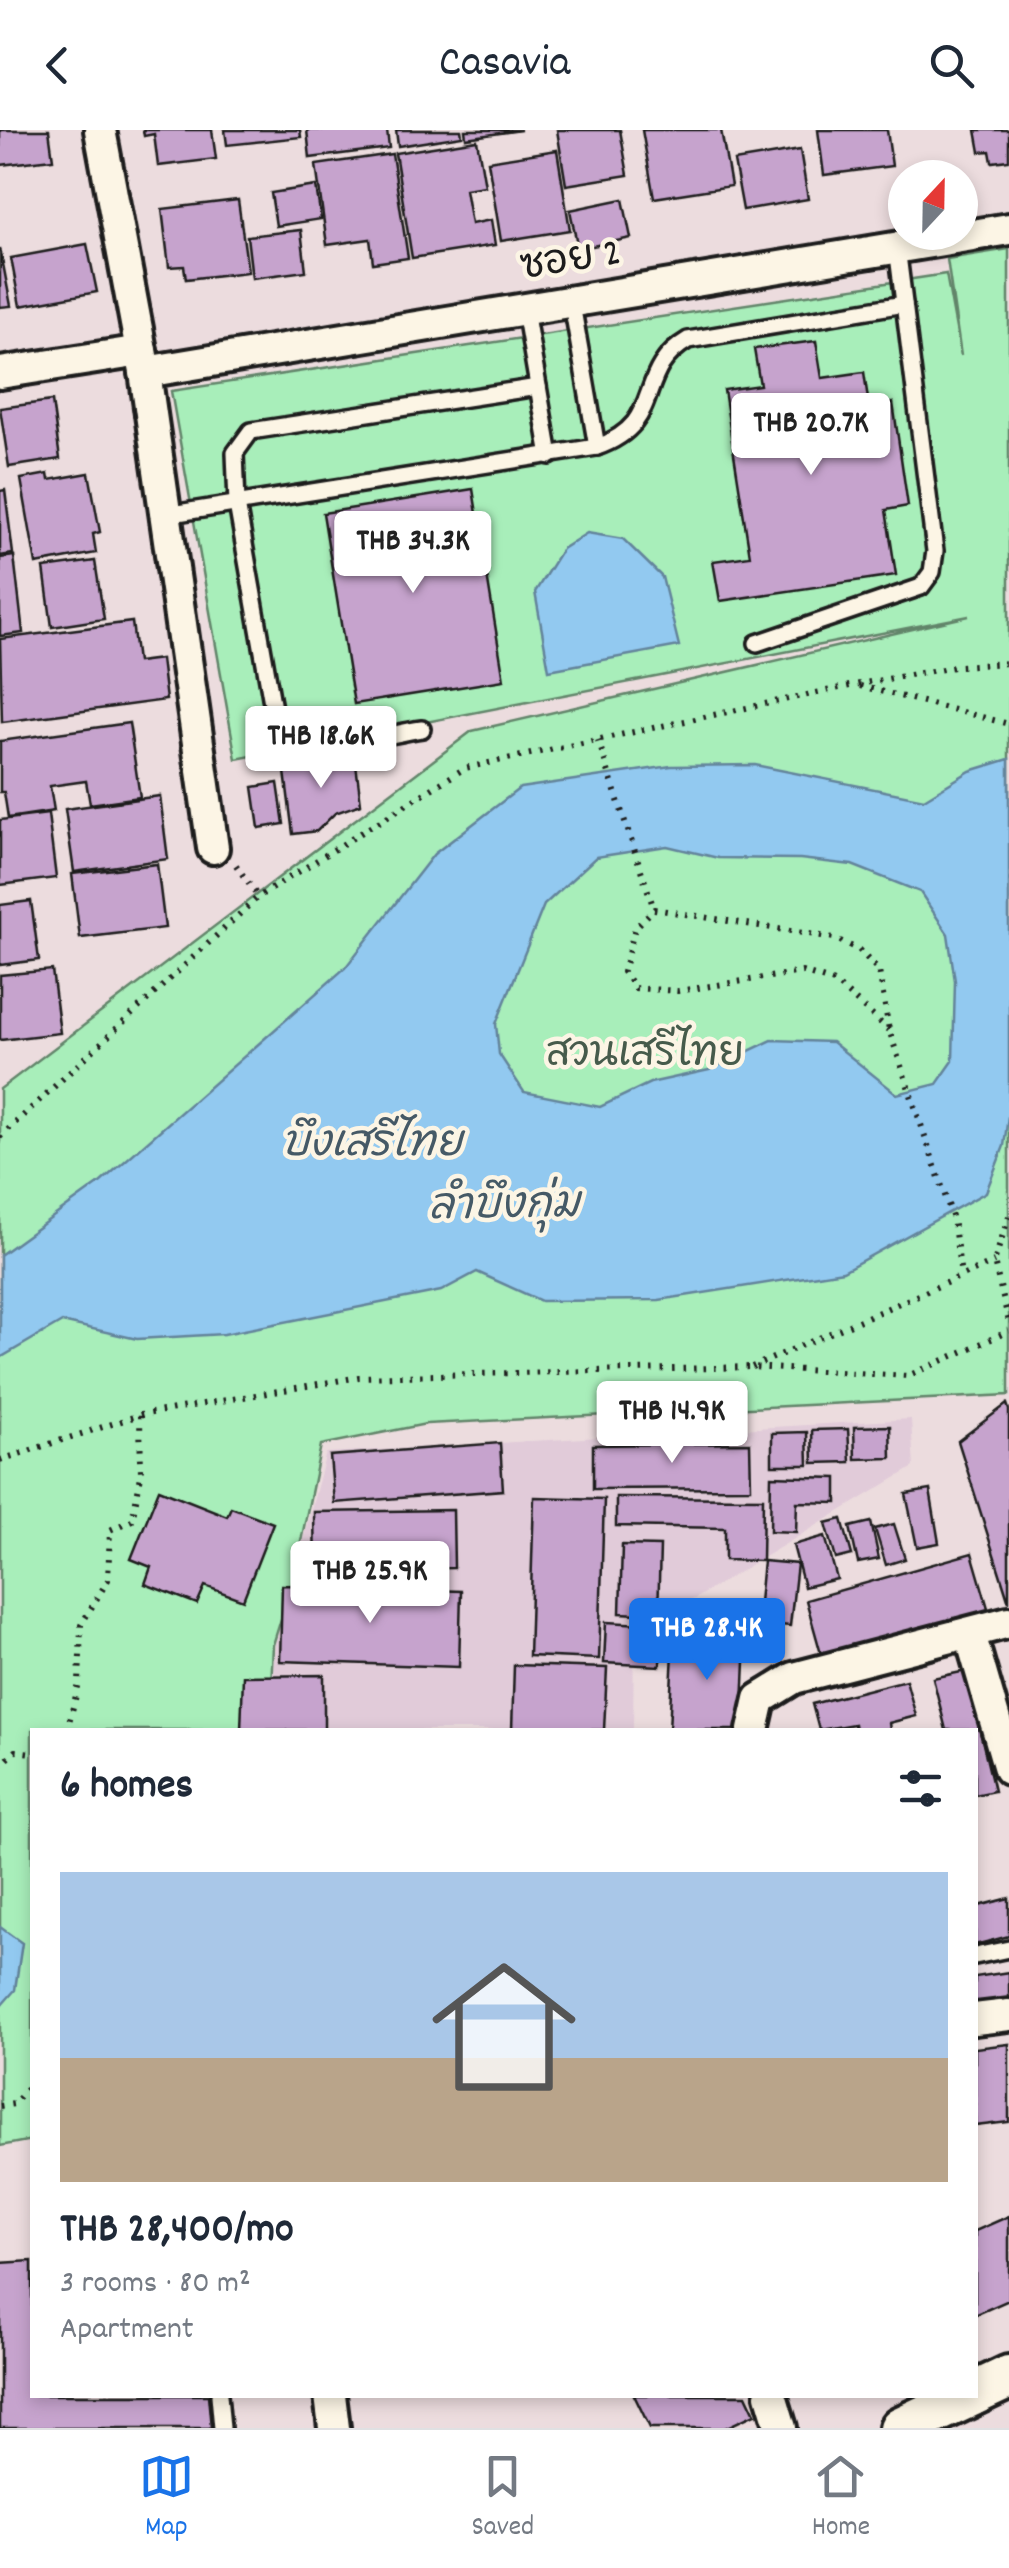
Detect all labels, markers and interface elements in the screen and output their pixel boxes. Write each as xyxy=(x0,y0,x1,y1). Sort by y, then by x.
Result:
text: Casavia xyxy=(439,33,570,97)
icon: back xyxy=(30,38,85,93)
icon: search xyxy=(924,38,979,93)
north arrow xyxy=(888,160,978,250)
map controls xyxy=(888,160,978,250)
street label: ซอย 2 xyxy=(517,227,625,299)
pin: THB 20.7K xyxy=(697,393,925,478)
text: THB 20.7K xyxy=(753,402,869,448)
pin: THB 34.3K xyxy=(299,511,527,596)
text: THB 34.3K xyxy=(356,520,470,566)
pin: THB 18.6K xyxy=(207,706,435,791)
text: THB 18.6K xyxy=(267,715,375,761)
park label: สวนเสรีไทย xyxy=(546,1024,744,1086)
water label: บึงเสรีไทย xyxy=(282,1113,466,1177)
water label: ลำบึงกุ่ม xyxy=(428,1176,584,1240)
pin: THB 14.9K xyxy=(558,1381,786,1466)
text: THB 14.9K xyxy=(619,1390,725,1436)
pin: THB 25.9K xyxy=(256,1541,484,1626)
text: THB 25.9K xyxy=(312,1550,428,1596)
pin: THB 28.4K xyxy=(593,1598,821,1683)
text: THB 28.4K xyxy=(651,1607,763,1653)
text: 6 homes xyxy=(60,1758,193,1818)
icon: filters xyxy=(893,1761,948,1816)
icon: home xyxy=(414,1937,594,2117)
text: THB 28,400/mo xyxy=(60,2202,294,2262)
text: 3 rooms · 80 m² xyxy=(60,2262,251,2308)
text: Apartment xyxy=(60,2308,194,2354)
tab: Map xyxy=(139,2449,194,2549)
tab: Saved xyxy=(472,2449,534,2549)
tab: Home xyxy=(812,2449,870,2549)

